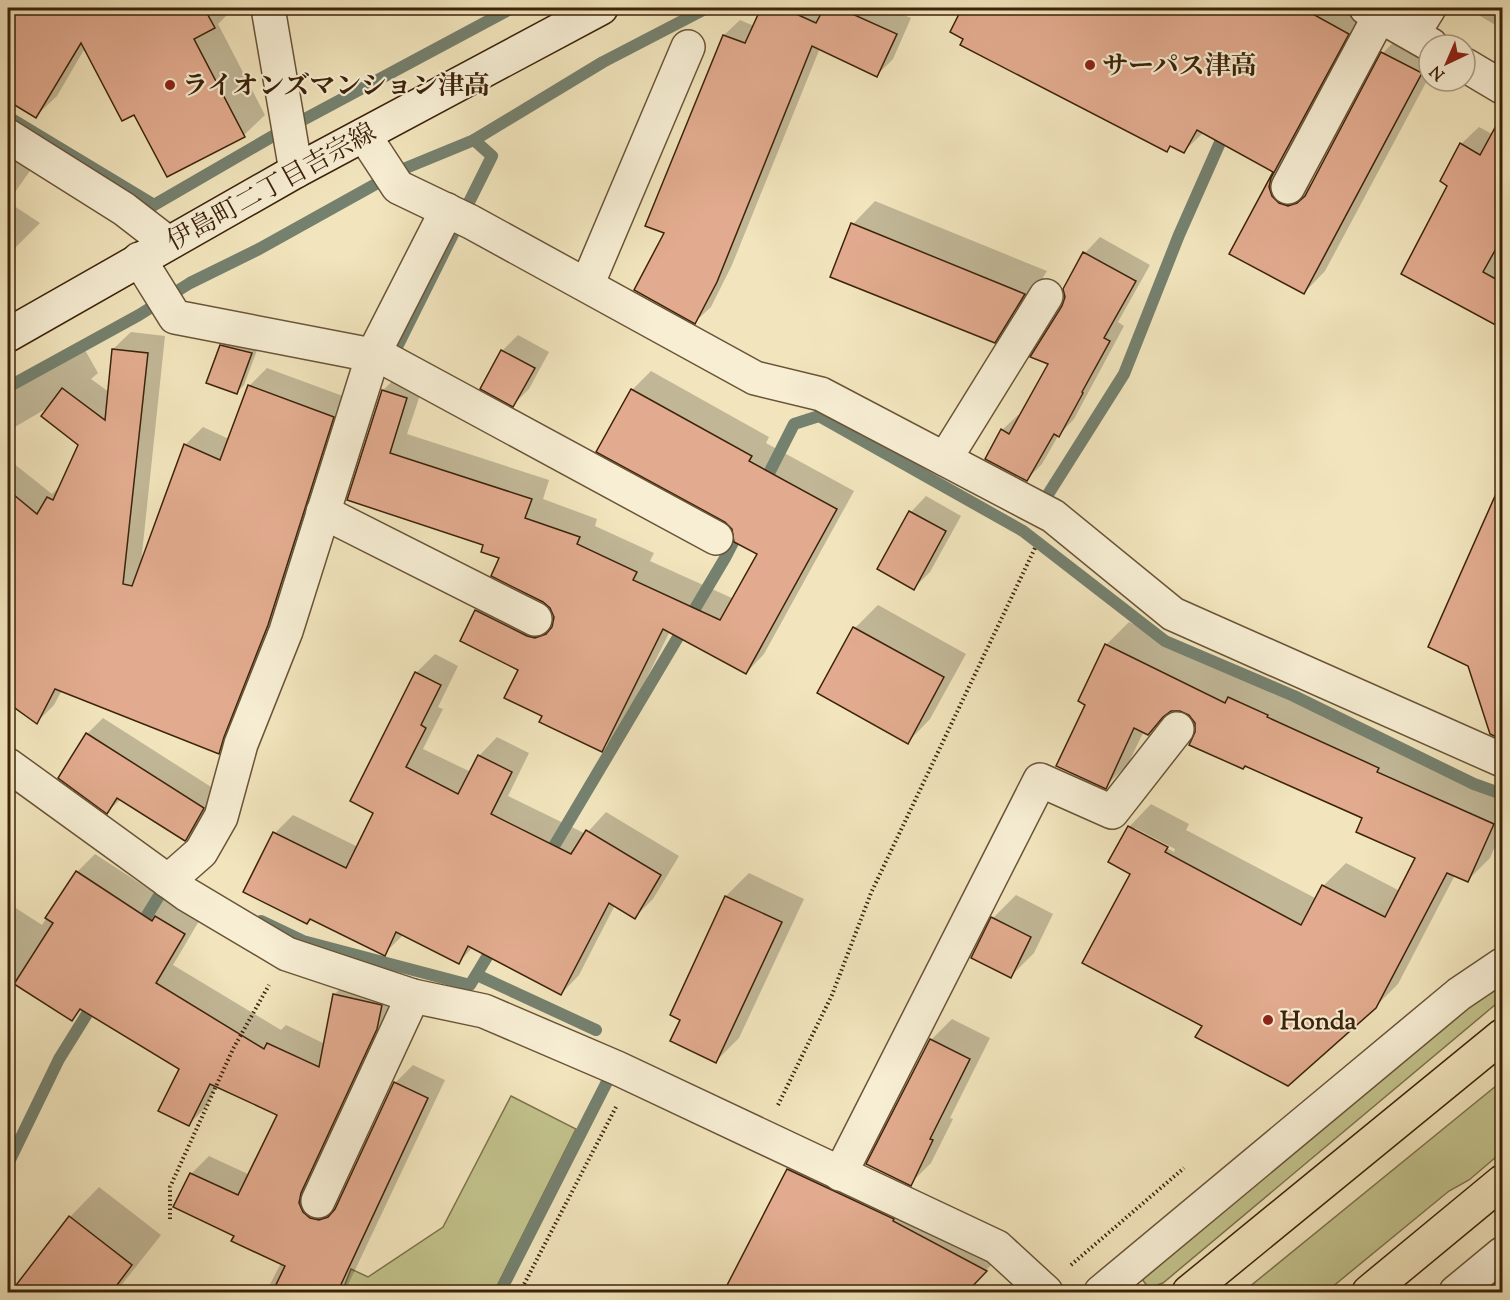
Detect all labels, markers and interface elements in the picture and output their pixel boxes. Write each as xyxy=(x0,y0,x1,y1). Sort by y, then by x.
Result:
north arrow xyxy=(1417,33,1477,93)
place label: サーパス津高 xyxy=(1102,49,1257,86)
marker: サーパス津高 xyxy=(1083,58,1097,72)
text: N xyxy=(1426,59,1451,85)
place label: ライオンズマンション津高 xyxy=(182,69,490,106)
marker: ライオンズマンション津高 xyxy=(163,78,177,92)
street label: 伊島町二丁目吉宗線 xyxy=(161,115,384,261)
place label: Honda xyxy=(1280,1004,1357,1041)
marker: Honda xyxy=(1261,1013,1275,1027)

